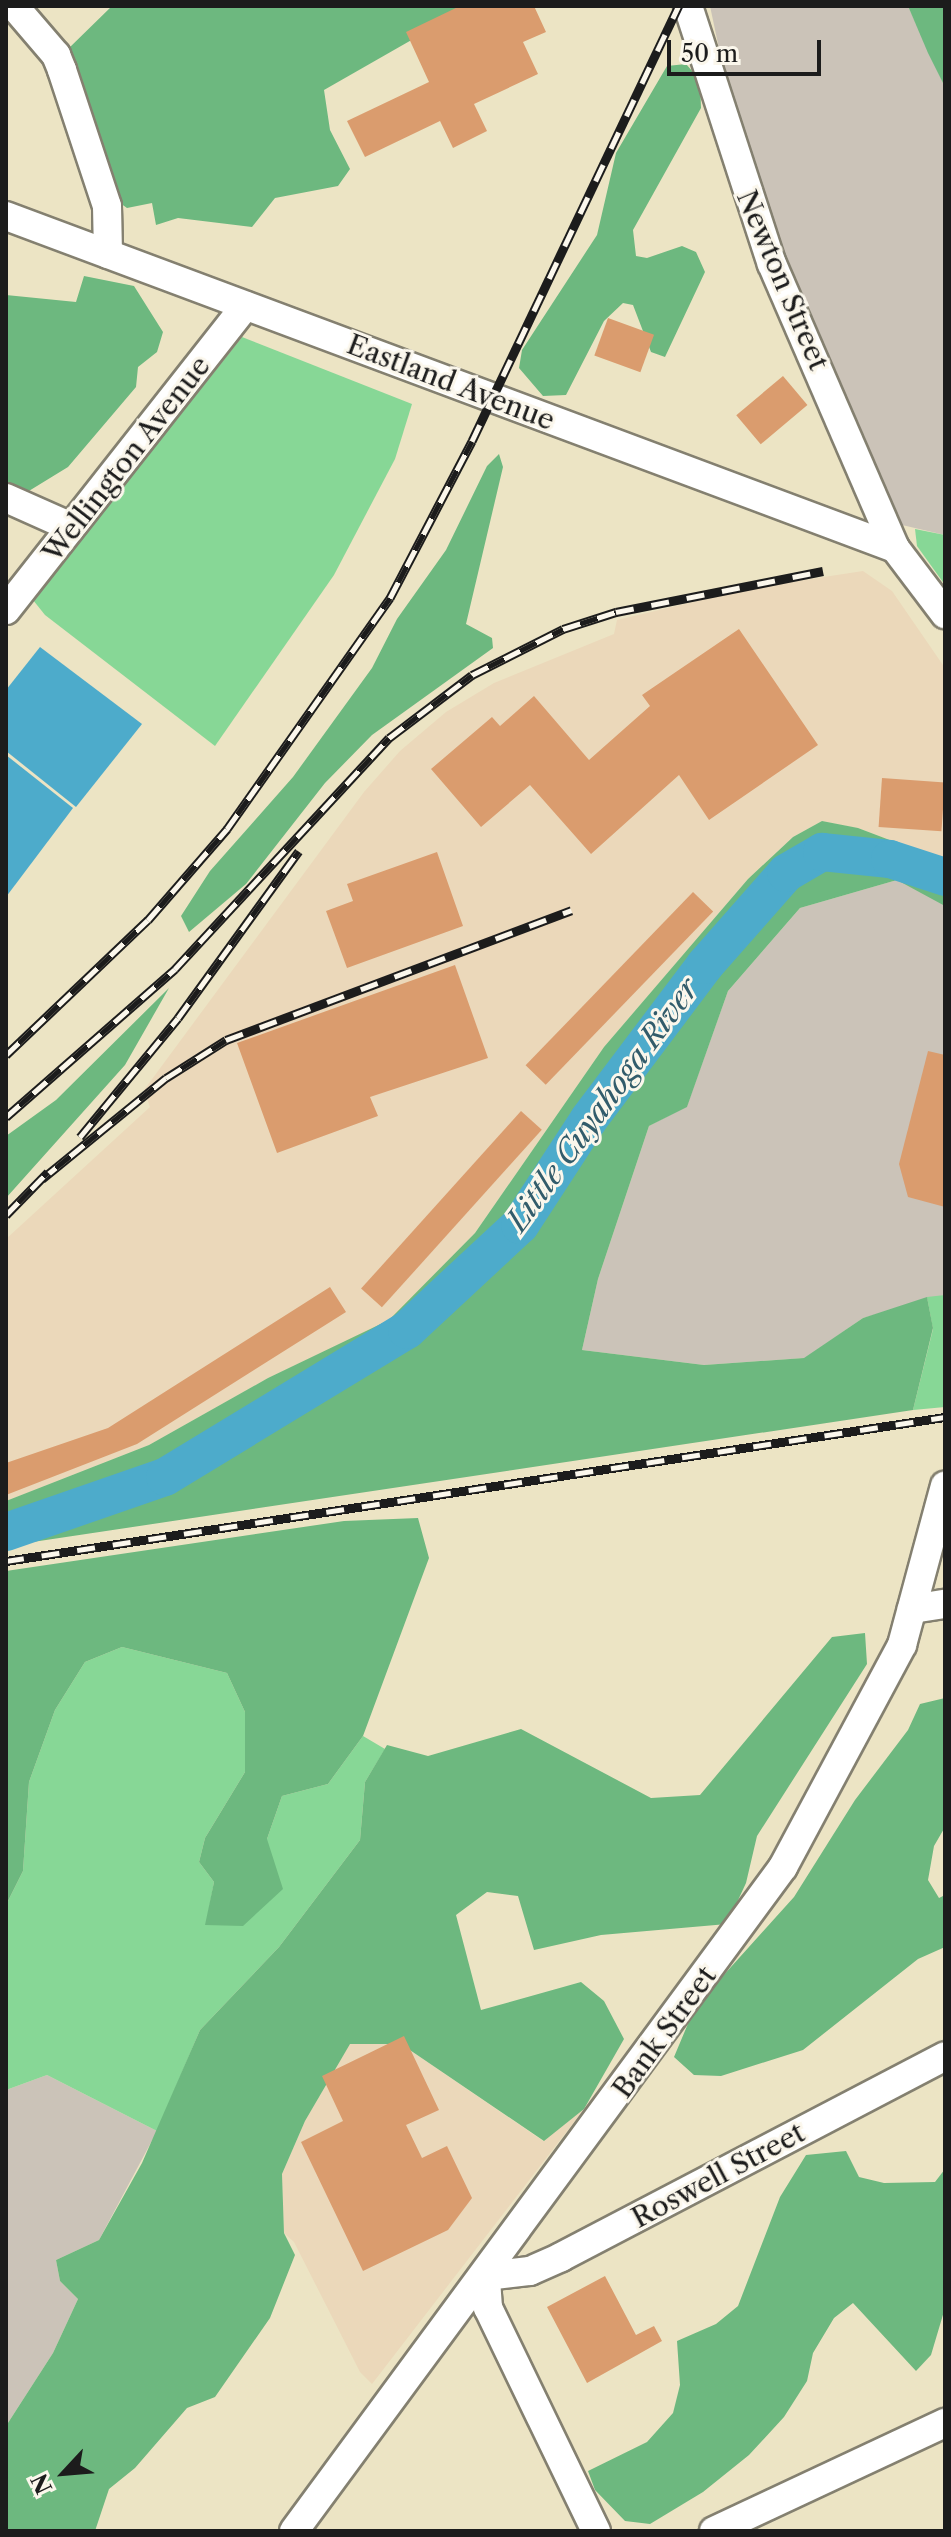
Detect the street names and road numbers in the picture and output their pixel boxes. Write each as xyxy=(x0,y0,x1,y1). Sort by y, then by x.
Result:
street label: Newton Street xyxy=(730,185,836,375)
street label: Eastland Avenue xyxy=(342,327,560,437)
street label: Wellington Avenue xyxy=(35,349,217,569)
street label: Bank Street xyxy=(605,1959,723,2105)
street label: Roswell Street xyxy=(626,2115,810,2235)

